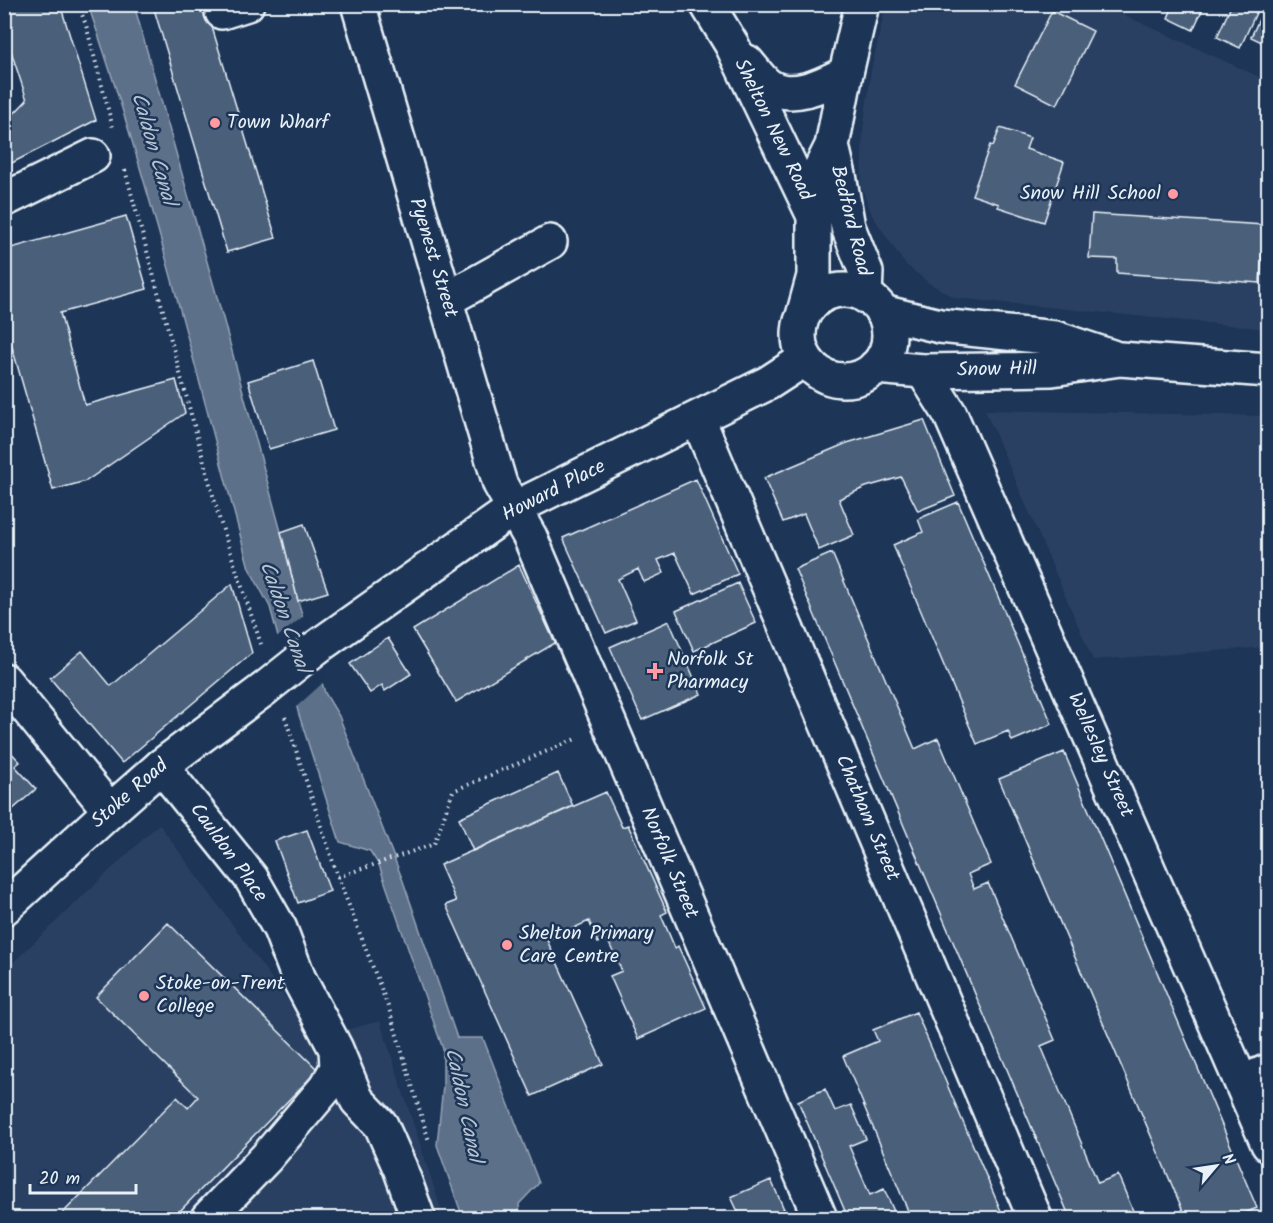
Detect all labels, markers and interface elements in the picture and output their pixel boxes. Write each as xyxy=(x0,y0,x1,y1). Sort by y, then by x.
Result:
street label: Shelton New Road xyxy=(725,53,822,208)
water label: Caldon Canal xyxy=(121,89,186,213)
place label: Town Wharf xyxy=(227,107,331,139)
marker: Town Wharf xyxy=(208,116,222,130)
street label: Bedford Road xyxy=(821,162,879,281)
place label: Snow Hill School xyxy=(1020,178,1161,210)
marker: Snow Hill School xyxy=(1166,187,1180,201)
street label: Pyenest Street xyxy=(400,194,466,322)
street label: Snow Hill xyxy=(957,353,1037,387)
street label: Howard Place xyxy=(496,451,612,531)
water label: Caldon Canal xyxy=(250,557,320,681)
place label: Norfolk St Pharmacy xyxy=(667,644,754,699)
marker: Norfolk St Pharmacy xyxy=(648,664,662,678)
street label: Wellesley Street xyxy=(1058,687,1142,823)
street label: Stoke Road xyxy=(84,750,177,837)
street label: Chatham Street xyxy=(826,750,908,886)
street label: Cauldon Place xyxy=(181,796,275,910)
street label: Norfolk Street xyxy=(631,802,707,924)
place label: Shelton Primary Care Centre xyxy=(519,918,654,973)
marker: Shelton Primary Care Centre xyxy=(500,938,514,952)
place label: Stoke-on-Trent College xyxy=(156,968,285,1023)
marker: Stoke-on-Trent College xyxy=(137,989,151,1003)
water label: Caldon Canal xyxy=(435,1045,492,1169)
north arrow xyxy=(1186,1136,1246,1196)
text: N xyxy=(1214,1149,1241,1170)
scale bar xyxy=(30,1157,136,1195)
text: 20 m xyxy=(39,1165,80,1194)

